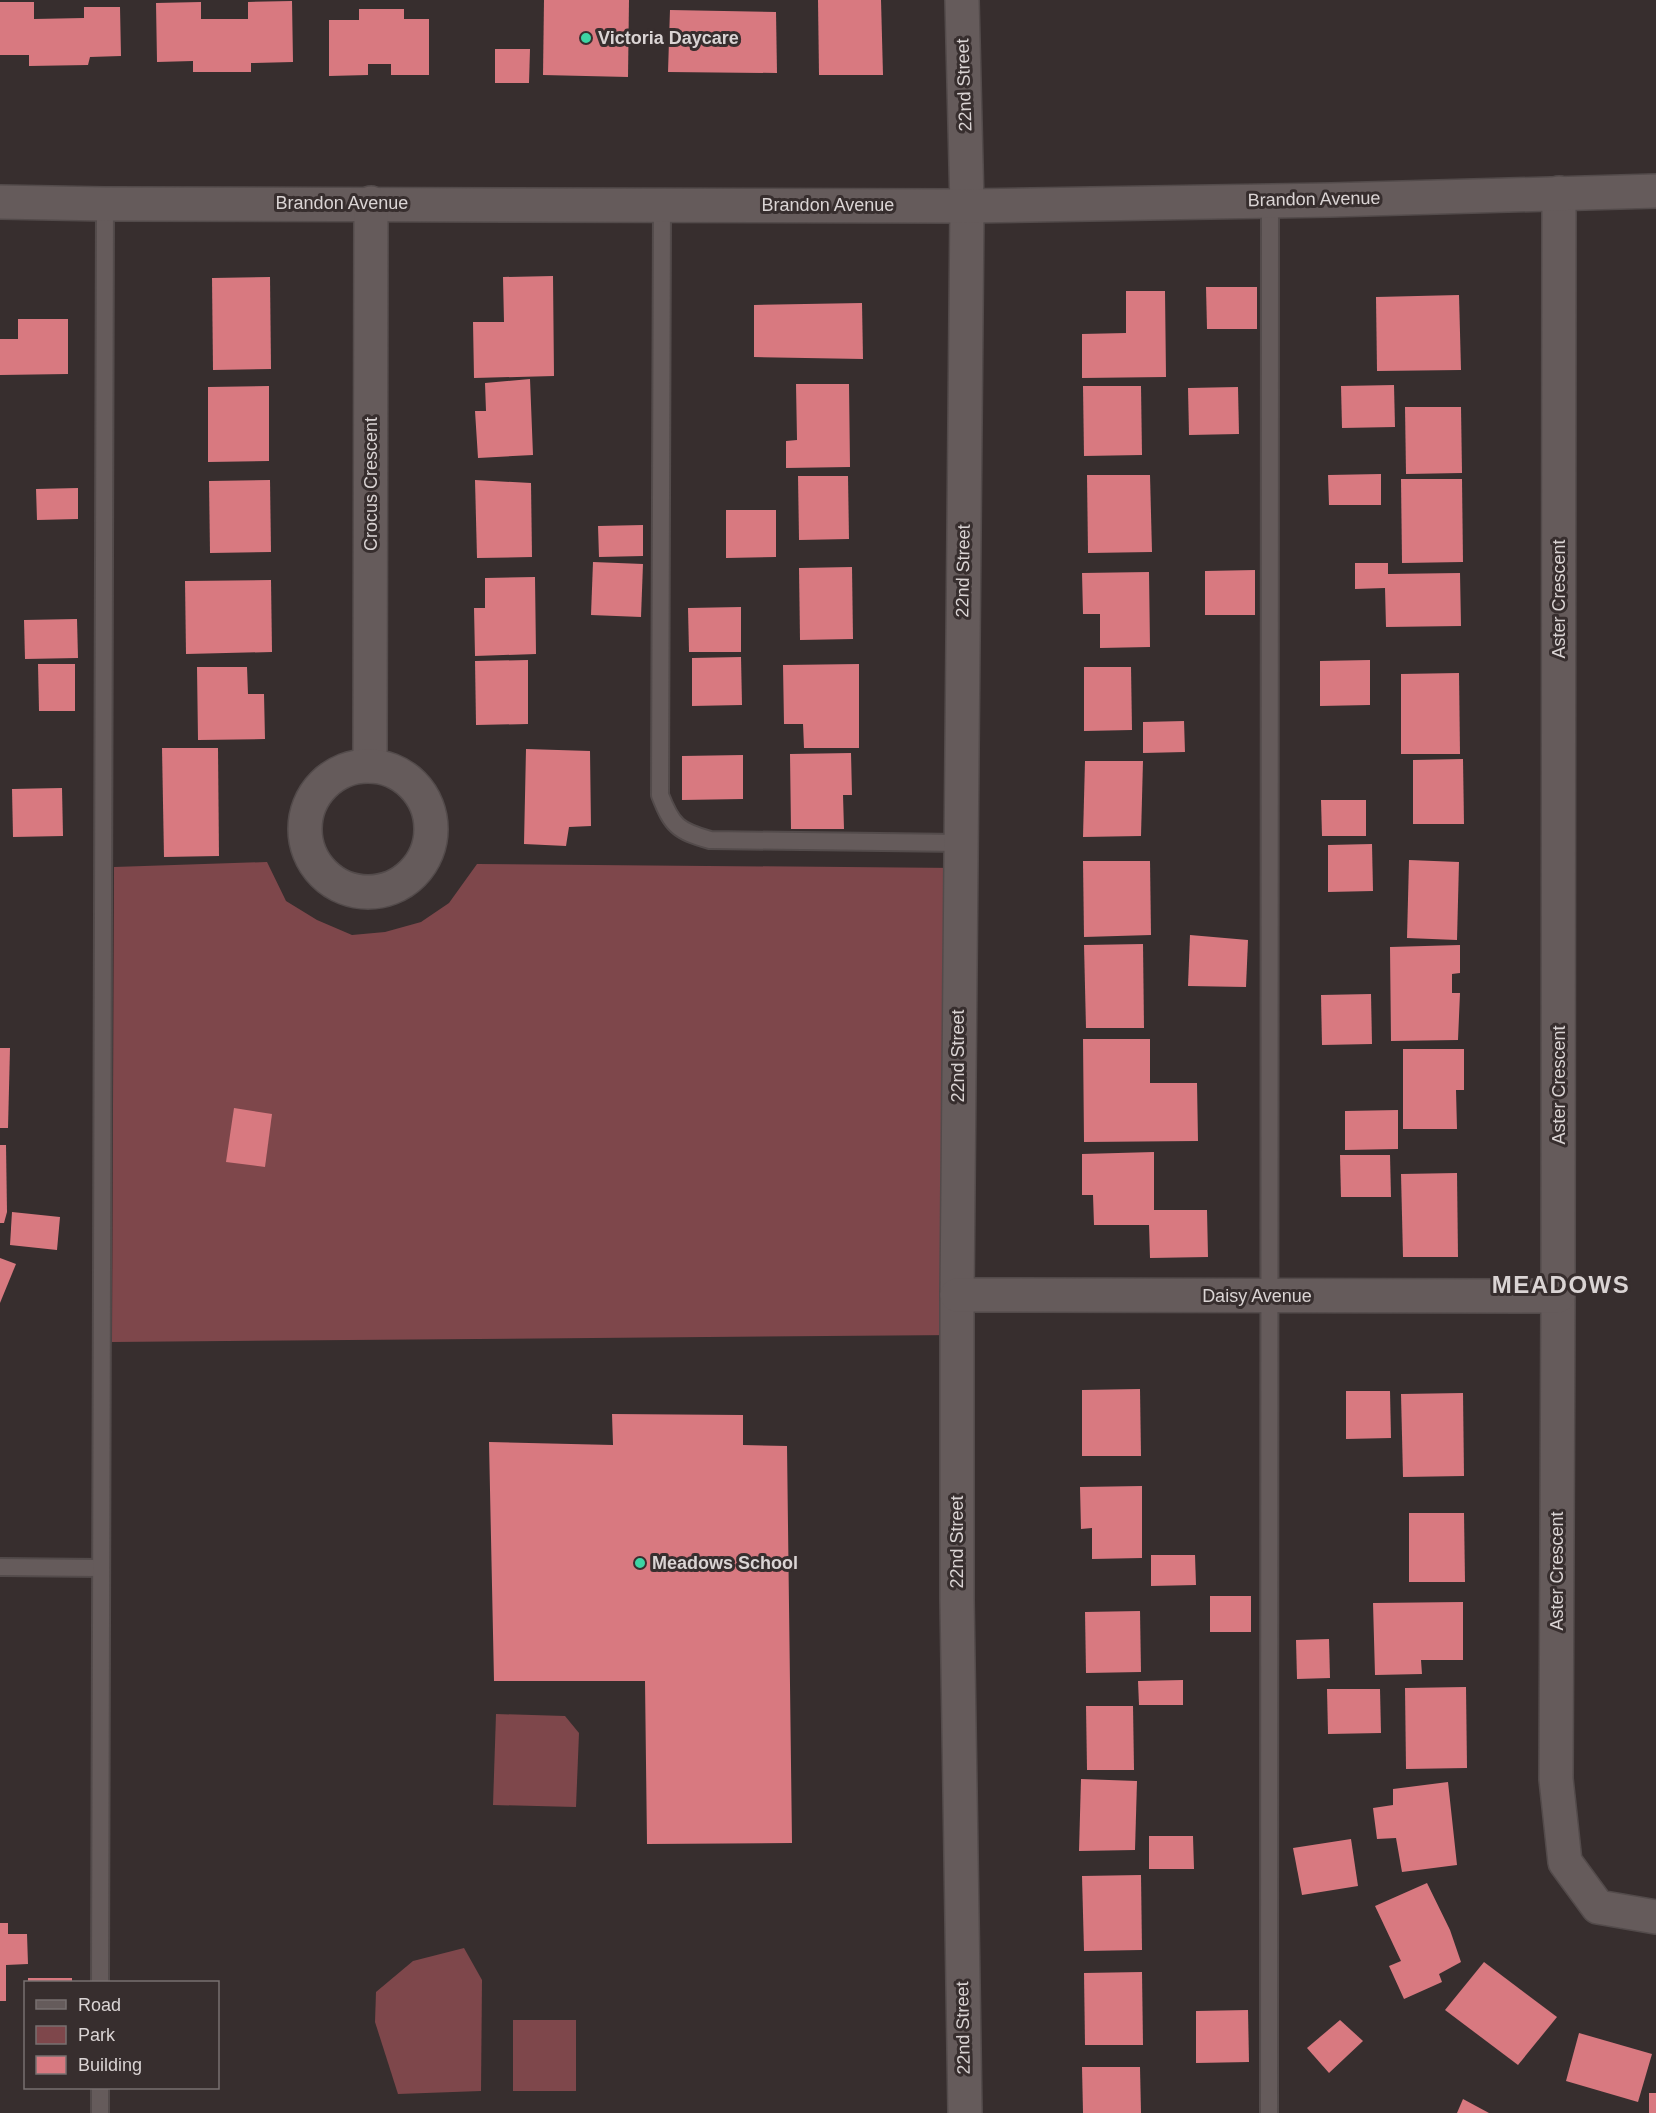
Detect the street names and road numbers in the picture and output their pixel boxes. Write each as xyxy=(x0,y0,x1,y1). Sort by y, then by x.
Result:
street label: 22nd Street xyxy=(952,38,976,132)
street label: Brandon Avenue xyxy=(1247,188,1381,210)
street label: Brandon Avenue xyxy=(276,193,408,213)
street label: Brandon Avenue xyxy=(762,195,894,215)
street label: Crocus Crescent xyxy=(361,417,381,551)
street label: 22nd Street xyxy=(952,524,974,618)
street label: Aster Crescent xyxy=(1549,539,1569,659)
street label: 22nd Street xyxy=(948,1009,968,1103)
street label: Aster Crescent xyxy=(1549,1025,1569,1145)
street label: Daisy Avenue xyxy=(1202,1286,1312,1306)
street label: 22nd Street xyxy=(947,1495,967,1589)
street label: Aster Crescent xyxy=(1547,1511,1567,1631)
street label: 22nd Street xyxy=(952,1981,974,2075)

